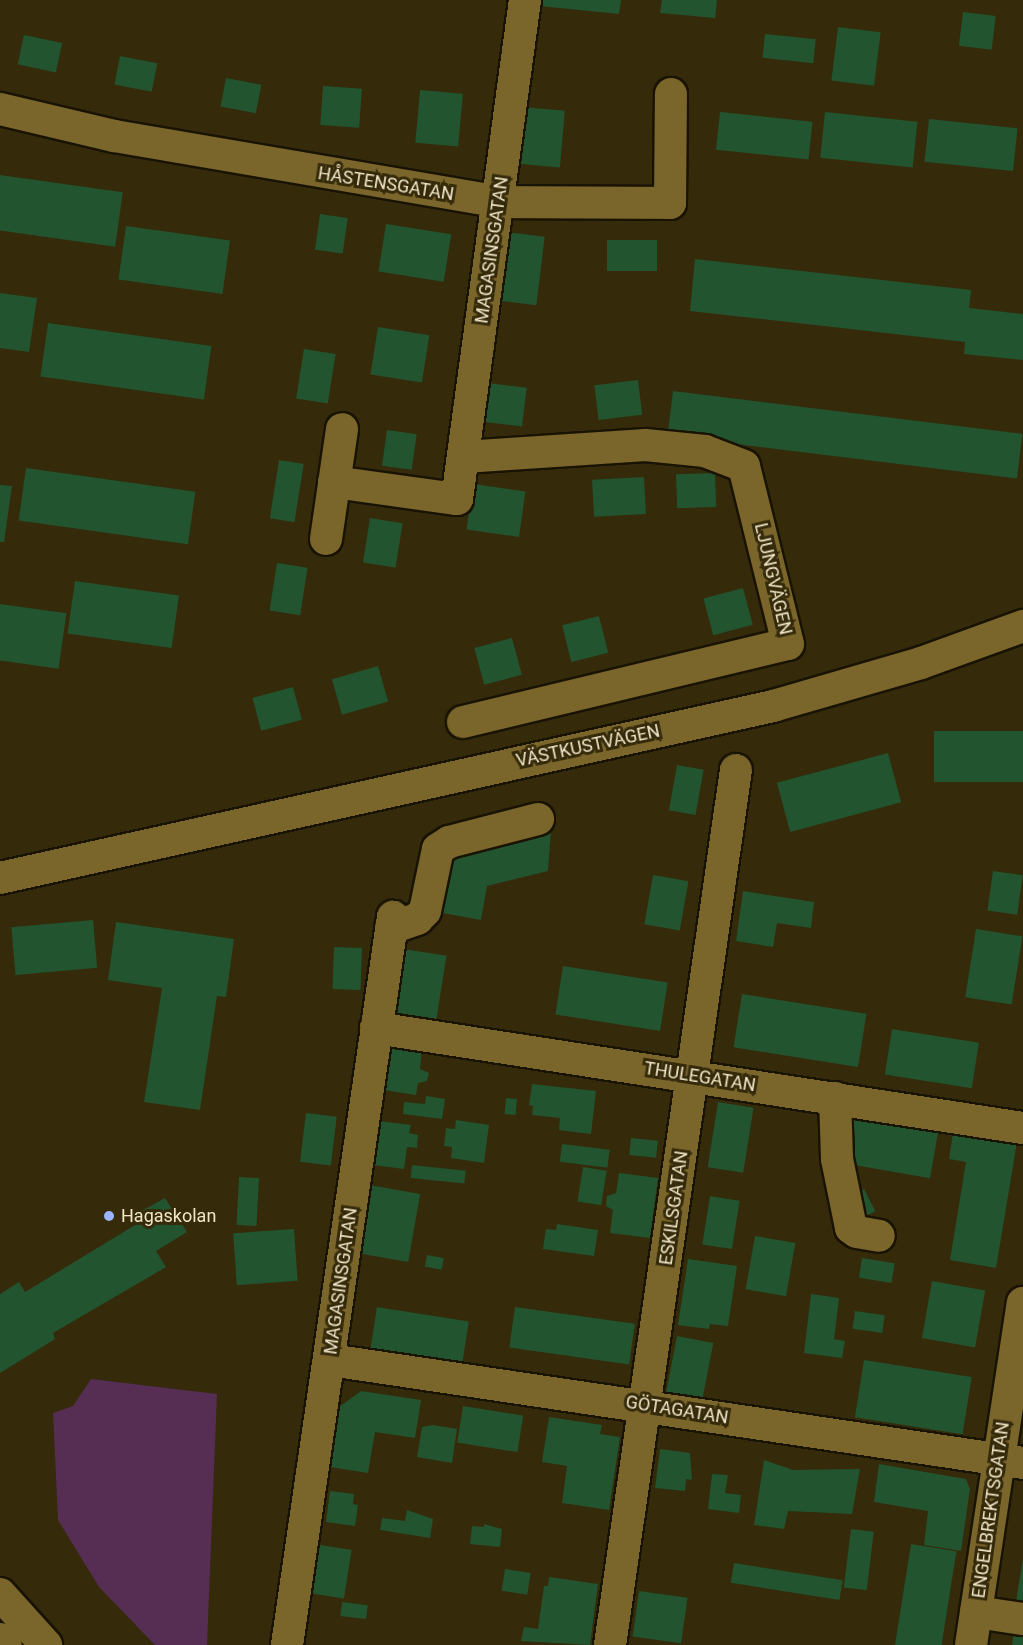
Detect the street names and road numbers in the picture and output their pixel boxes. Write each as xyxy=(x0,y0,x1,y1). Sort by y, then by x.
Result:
street label: HÅSTENSGATAN xyxy=(316,163,456,205)
street label: MAGASINSGATAN xyxy=(471,175,513,325)
street label: LJUNGVÄGEN xyxy=(750,521,796,637)
street label: VÄSTKUSTVÄGEN xyxy=(514,720,662,772)
street label: THULEGATAN xyxy=(643,1058,757,1096)
street label: ESKILSGATAN xyxy=(655,1150,693,1266)
street label: MAGASINSGATAN xyxy=(320,1206,362,1356)
street label: GÖTAGATAN xyxy=(624,1391,730,1429)
street label: ENGELBREKTSGATAN xyxy=(968,1420,1014,1600)

